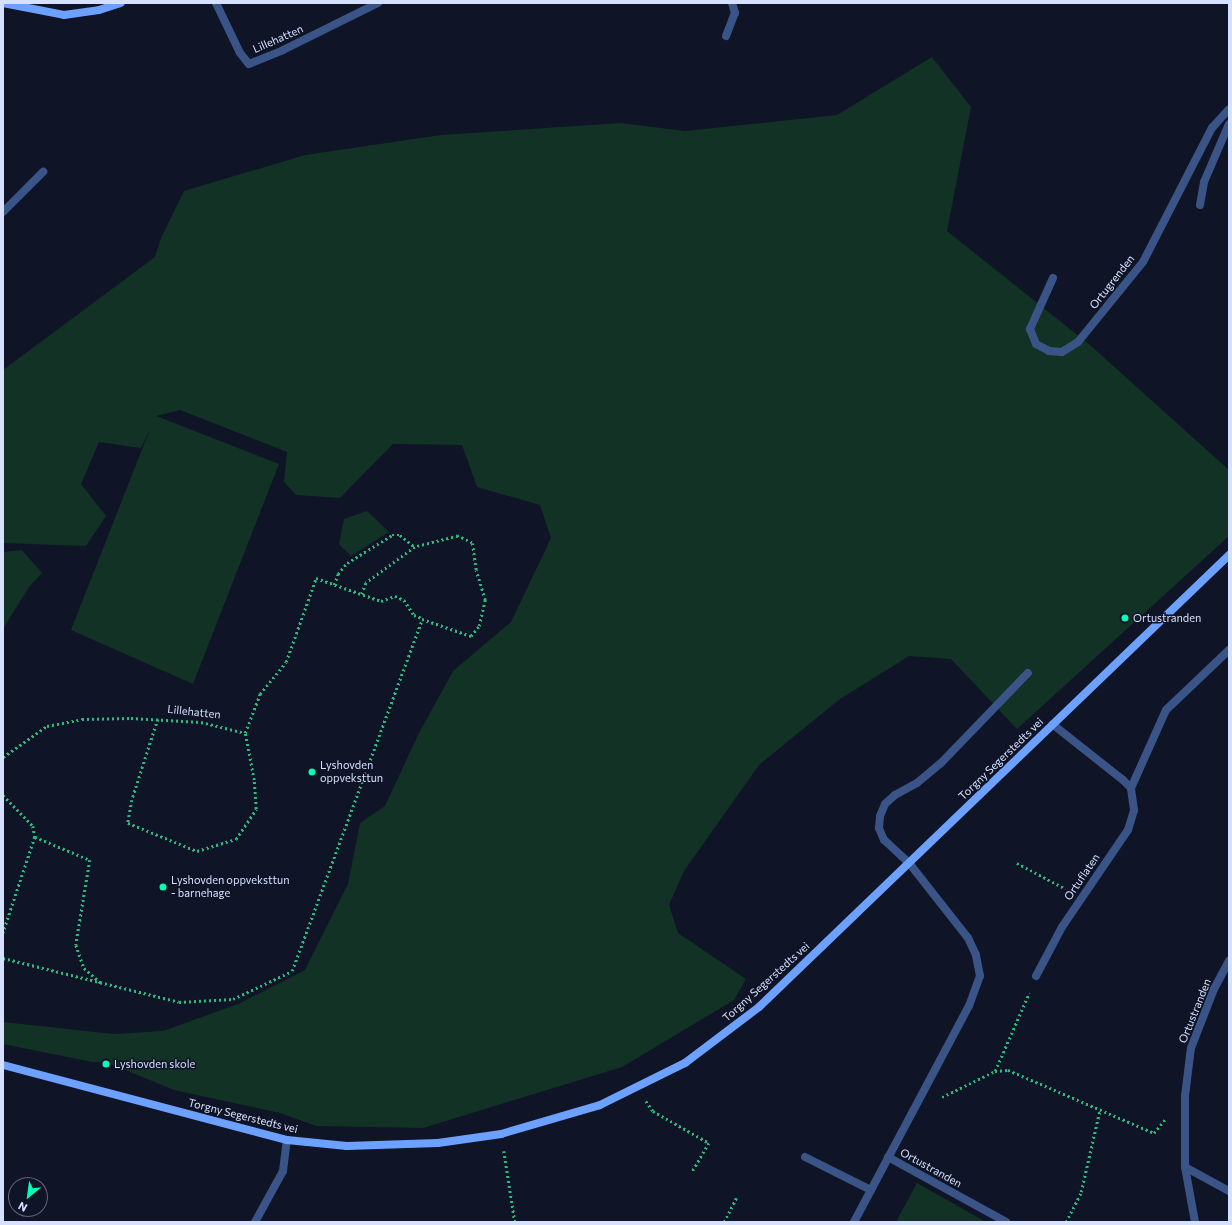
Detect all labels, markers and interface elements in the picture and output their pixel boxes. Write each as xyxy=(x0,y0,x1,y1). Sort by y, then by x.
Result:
street label: Lillehatten xyxy=(251,22,305,56)
street label: Ortugrenden xyxy=(1087,252,1137,312)
place label: Ortustranden xyxy=(1133,611,1201,625)
marker: Ortustranden xyxy=(1120,613,1130,623)
street label: Lillehatten xyxy=(167,703,221,721)
street label: Torgny Segerstedts vei xyxy=(956,715,1046,803)
place label: Lyshovden oppveksttun xyxy=(320,759,383,785)
marker: Lyshovden oppveksttun xyxy=(307,767,317,777)
street label: Ortuflaten xyxy=(1062,851,1102,903)
place label: Lyshovden oppveksttun - barnehage xyxy=(171,874,289,900)
marker: Lyshovden oppveksttun - barnehage xyxy=(158,882,168,892)
street label: Torgny Segerstedts vei xyxy=(720,939,812,1025)
street label: Ortustranden xyxy=(1176,977,1214,1045)
place label: Lyshovden skole xyxy=(114,1057,195,1071)
marker: Lyshovden skole xyxy=(101,1059,111,1069)
street label: Torgny Segerstedts vei xyxy=(187,1096,299,1136)
street label: Ortustranden xyxy=(898,1146,964,1190)
north arrow xyxy=(8,1177,48,1217)
text: N xyxy=(16,1199,29,1215)

